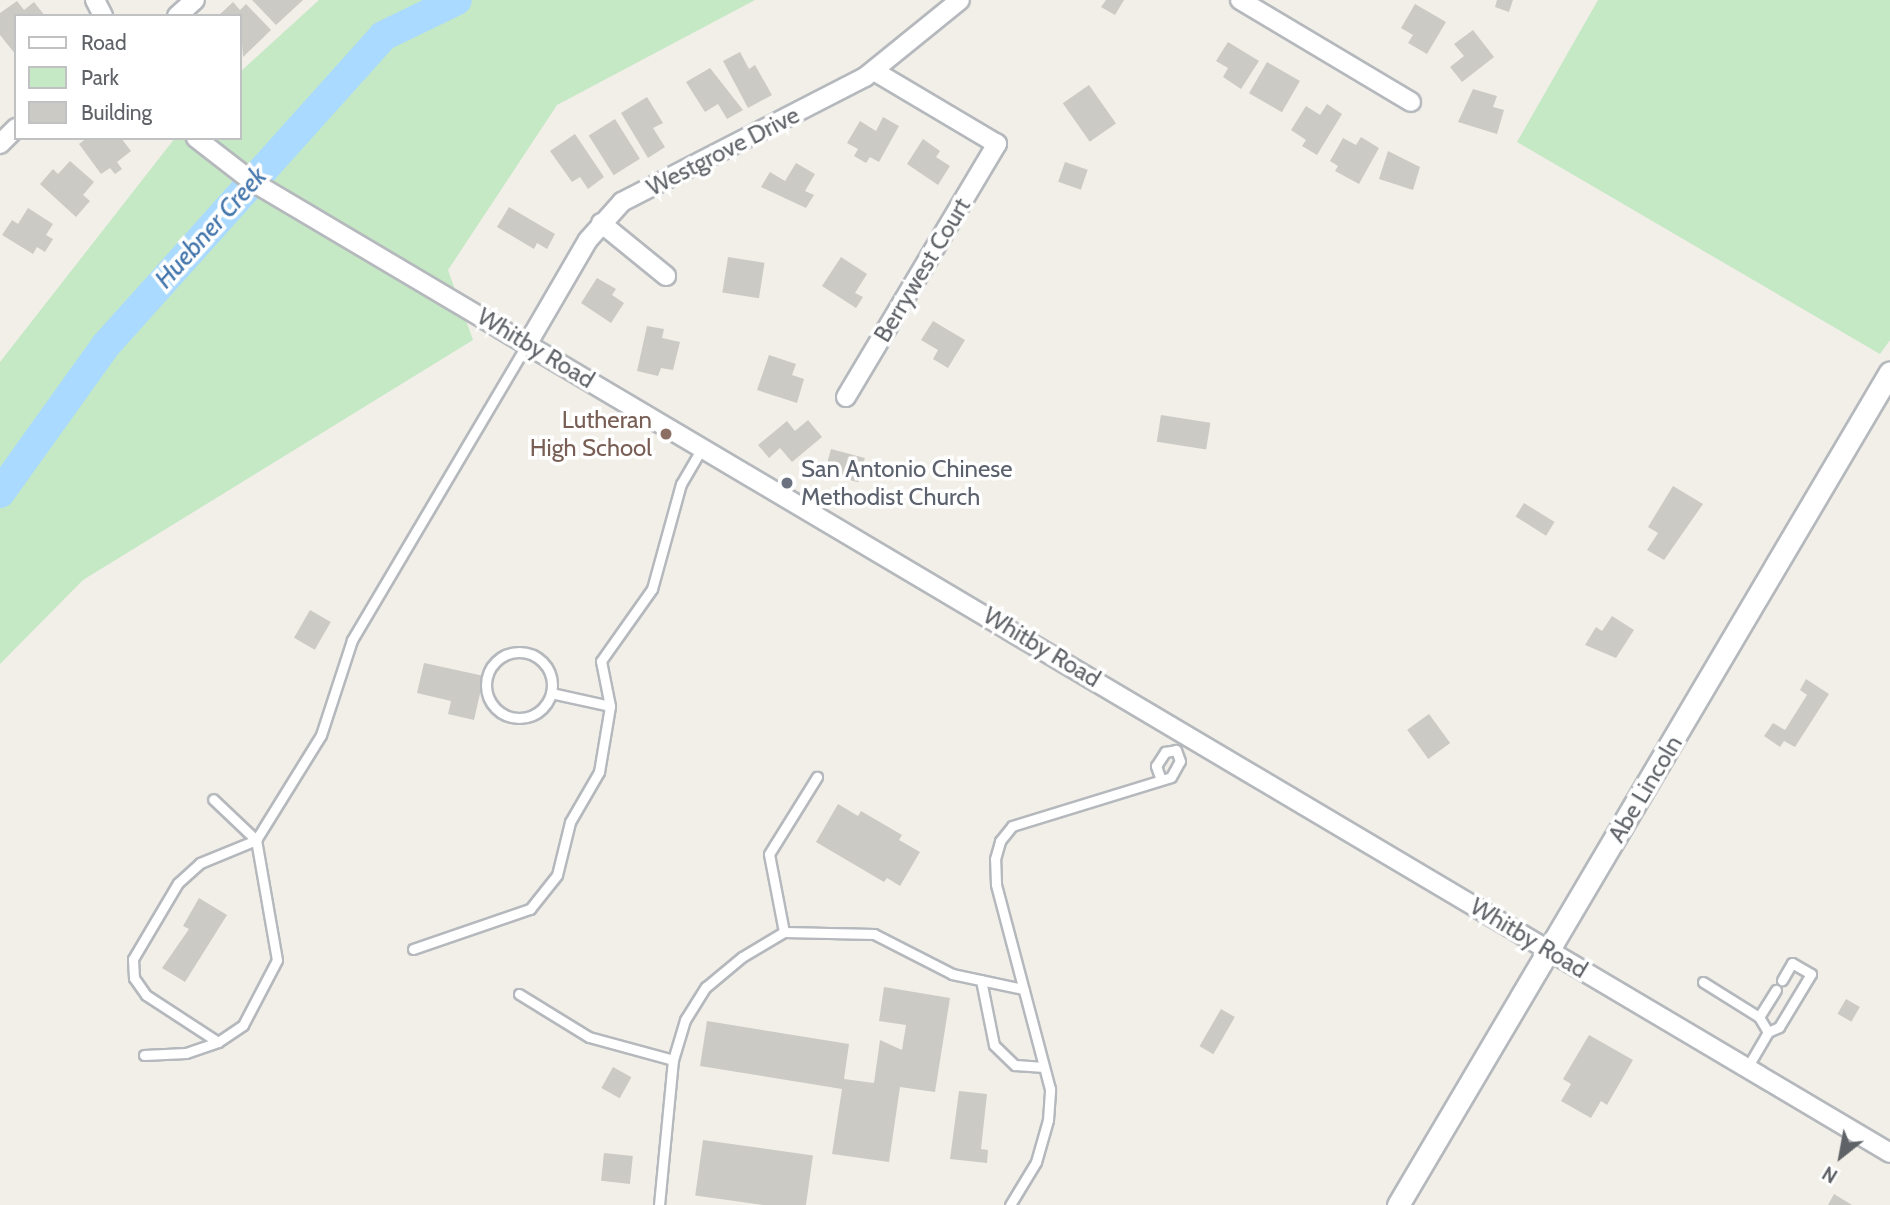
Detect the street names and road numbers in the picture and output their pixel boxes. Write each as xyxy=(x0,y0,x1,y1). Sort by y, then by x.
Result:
street label: Westgrove Drive xyxy=(642,100,804,202)
street label: Berrywest Court xyxy=(868,193,976,347)
street label: Whitby Road xyxy=(472,302,600,394)
street label: Whitby Road xyxy=(978,601,1106,693)
street label: Abe Lincoln xyxy=(1602,730,1688,848)
street label: Whitby Road xyxy=(1465,892,1593,984)

